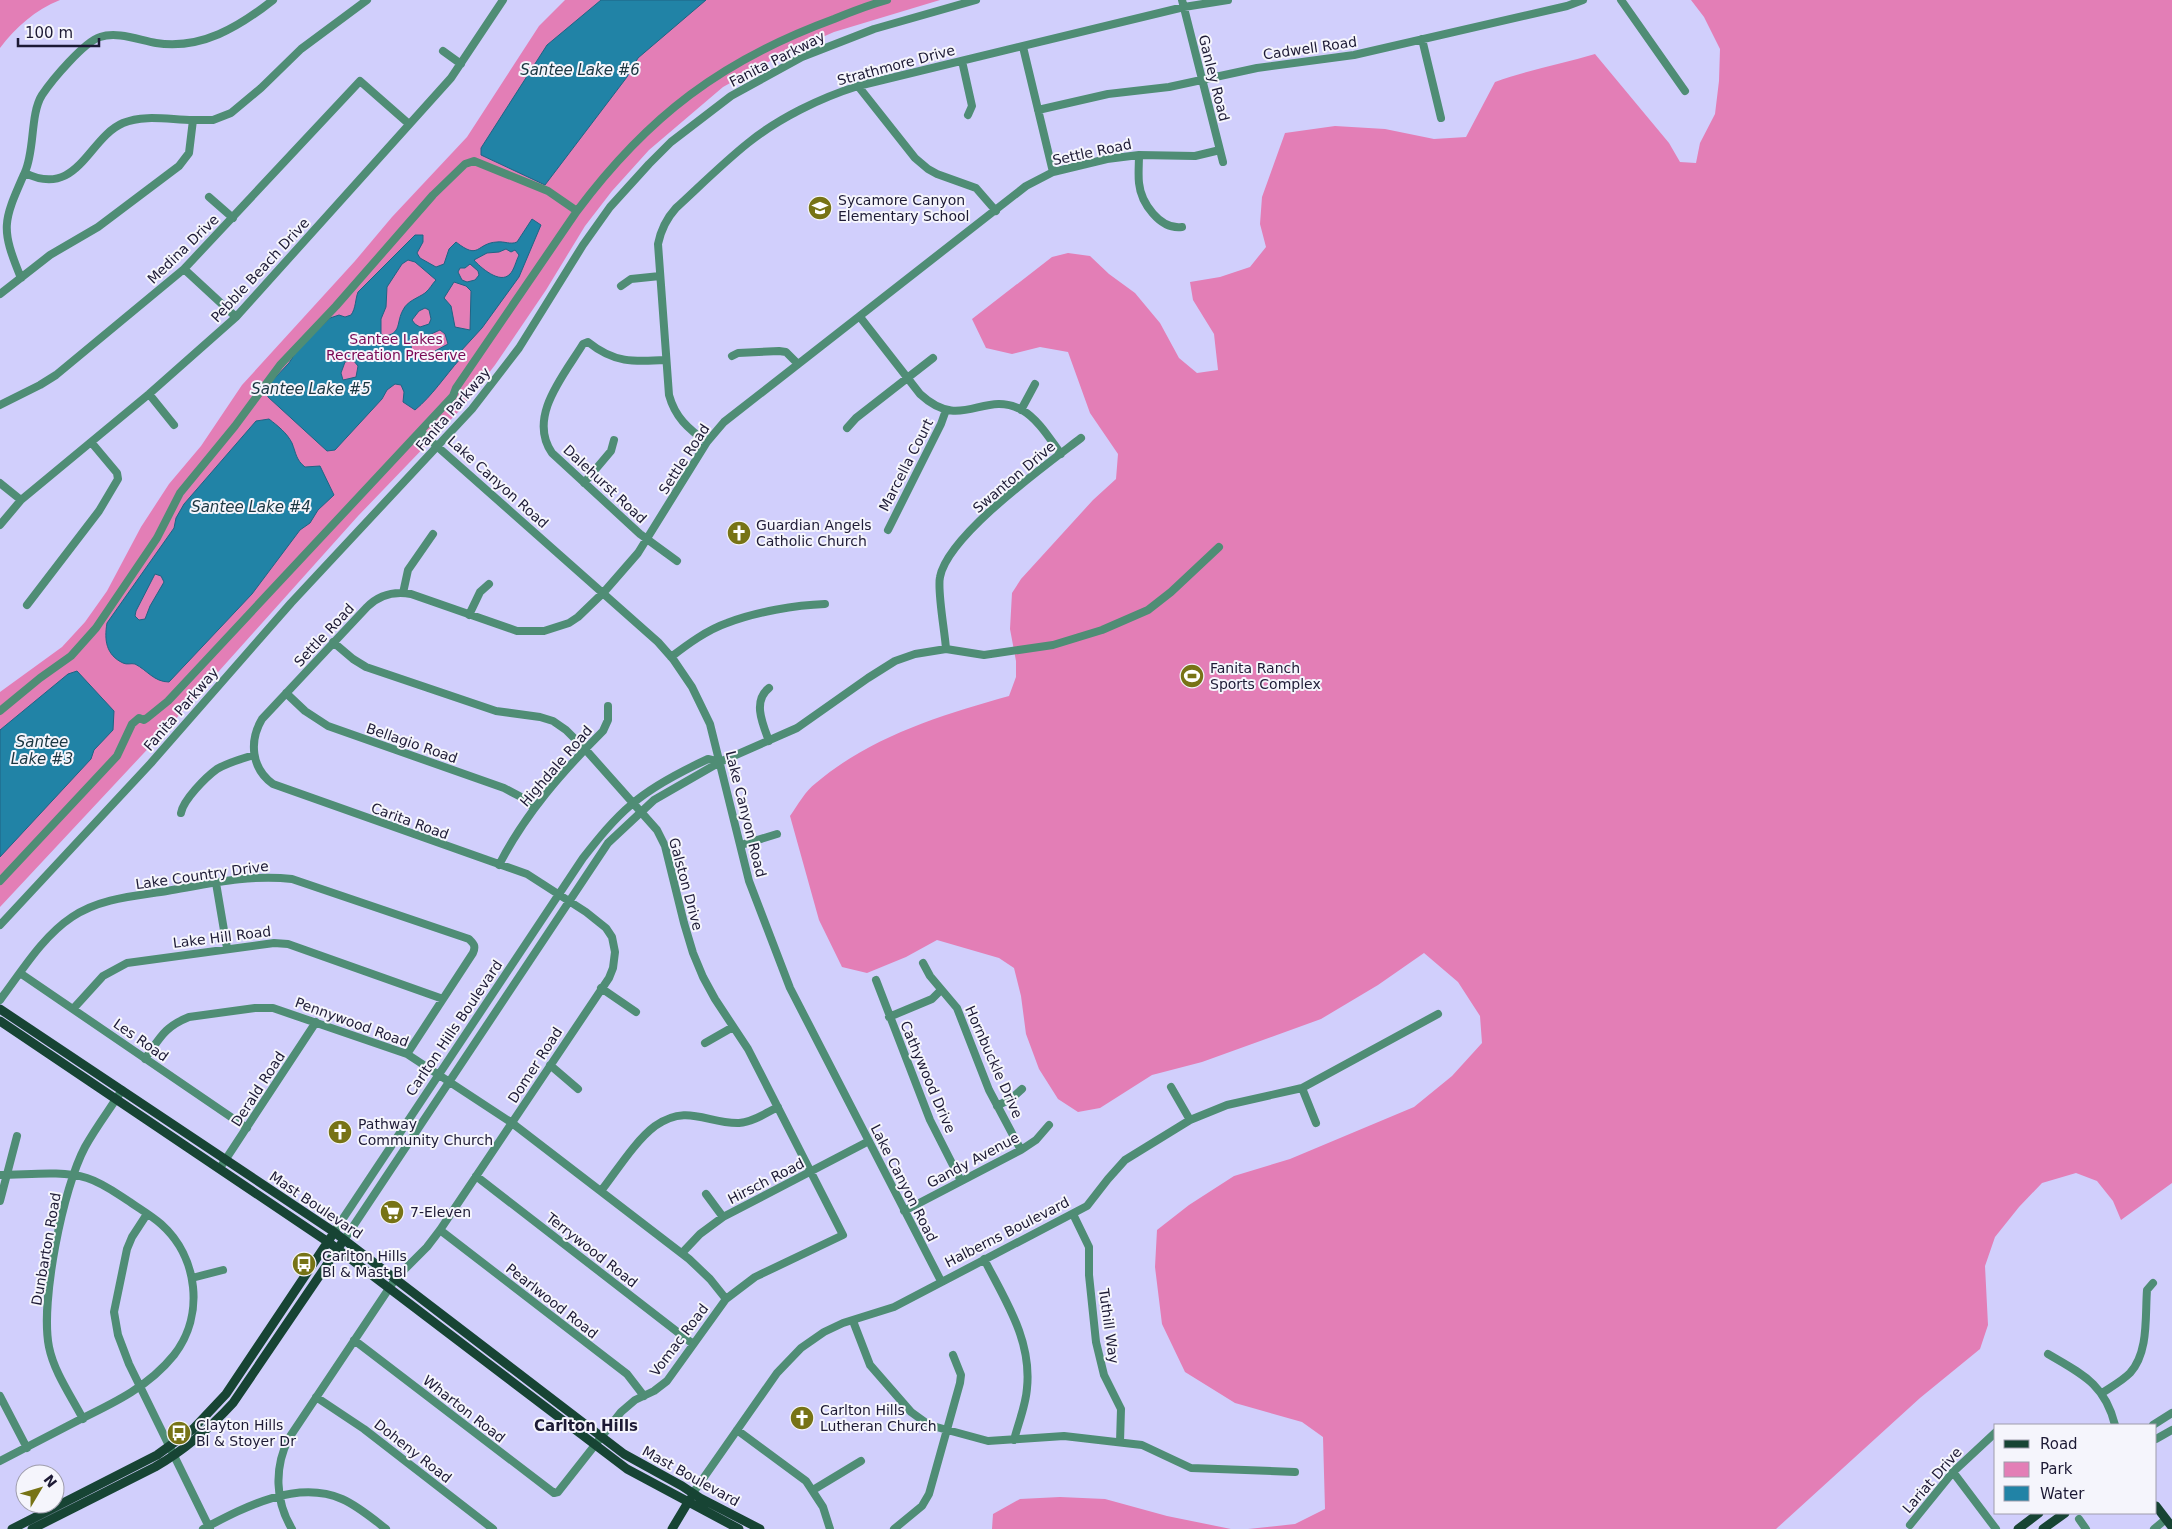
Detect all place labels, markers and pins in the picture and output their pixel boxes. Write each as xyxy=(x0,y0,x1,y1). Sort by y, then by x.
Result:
place label: Sycamore Canyon Elementary School xyxy=(838,192,970,224)
school or university icon: Sycamore Canyon Elementary School xyxy=(807,195,833,221)
place label: Guardian Angels Catholic Church xyxy=(756,517,872,549)
church icon: Guardian Angels Catholic Church xyxy=(726,520,752,546)
place label: Fanita Ranch Sports Complex xyxy=(1210,660,1321,692)
sports icon: Fanita Ranch Sports Complex xyxy=(1179,663,1205,689)
place label: Pathway Community Church xyxy=(358,1116,493,1148)
church icon: Pathway Community Church xyxy=(327,1119,353,1145)
supermarket icon: 7-Eleven xyxy=(379,1199,405,1225)
place label: 7-Eleven xyxy=(410,1204,471,1220)
place label: Carlton Hills Bl & Mast Bl xyxy=(322,1248,407,1280)
bus stop icon: Carlton Hills Bl & Mast Bl xyxy=(291,1251,317,1277)
place label: Carlton Hills Lutheran Church xyxy=(820,1402,937,1434)
church icon: Carlton Hills Lutheran Church xyxy=(789,1405,815,1431)
place label: Clayton Hills Bl & Stoyer Dr xyxy=(196,1417,296,1449)
bus stop icon: Clayton Hills Bl & Stoyer Dr xyxy=(166,1420,192,1446)

